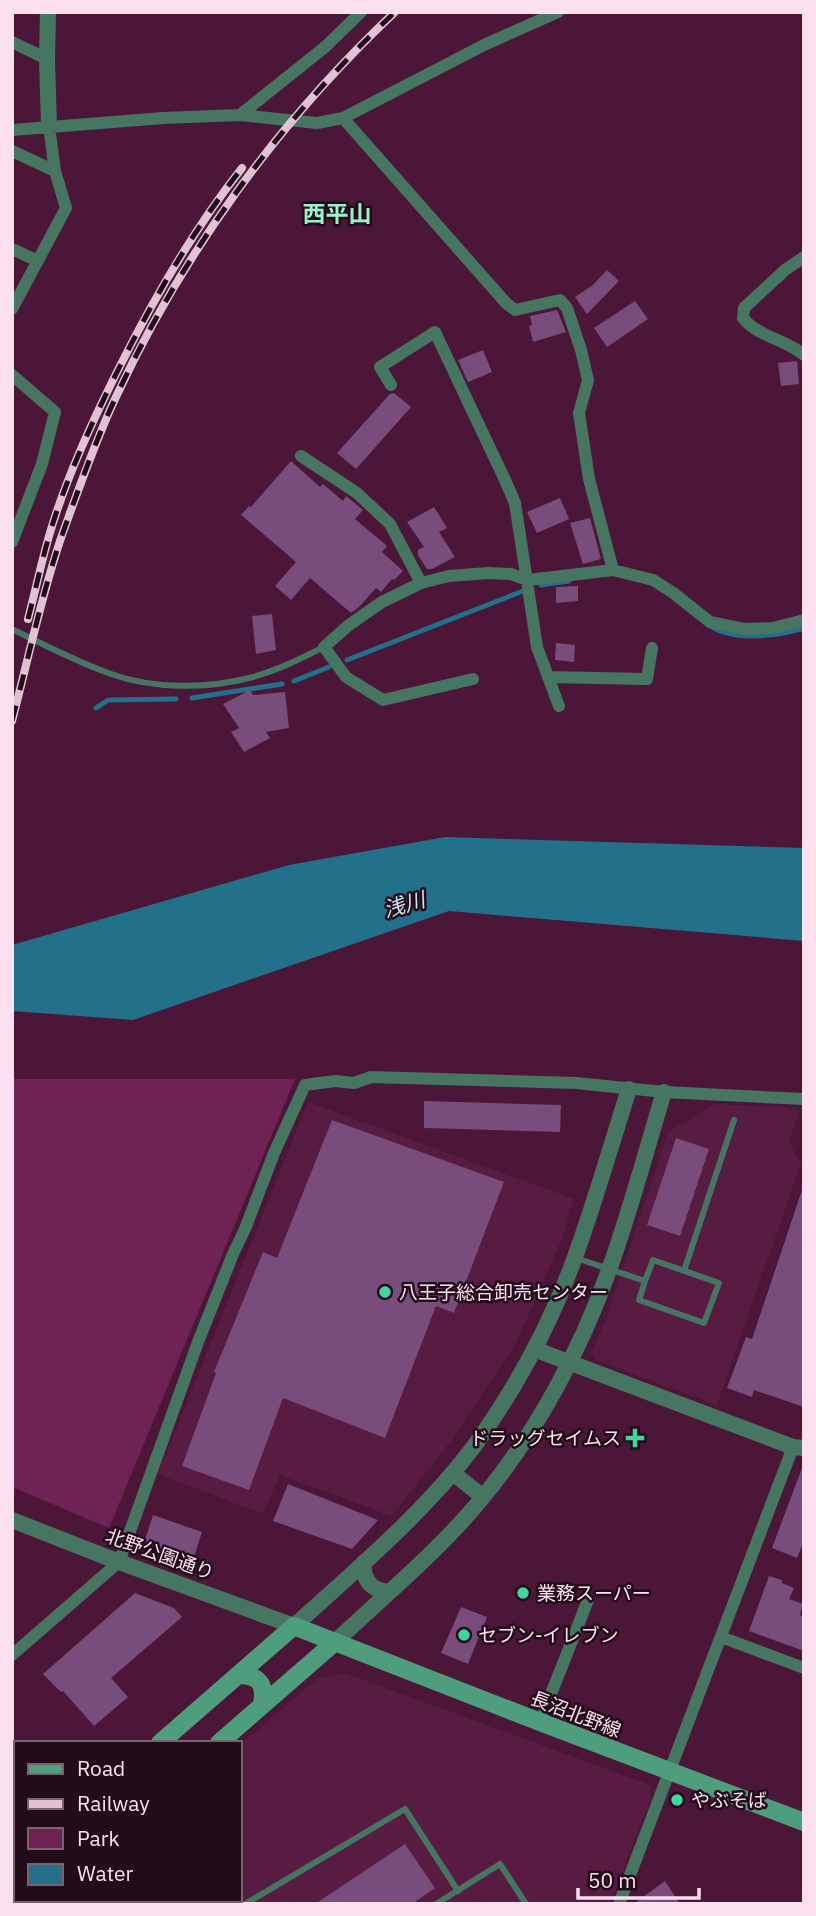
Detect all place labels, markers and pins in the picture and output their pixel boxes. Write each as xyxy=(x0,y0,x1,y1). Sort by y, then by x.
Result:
place label: 八王子総合卸売センター xyxy=(399,1280,608,1304)
marker: 八王子総合卸売センター xyxy=(377,1284,393,1300)
place label: ドラッグセイムス xyxy=(469,1426,621,1450)
marker: ドラッグセイムス xyxy=(627,1430,643,1446)
place label: 業務スーパー xyxy=(537,1581,651,1605)
marker: 業務スーパー xyxy=(515,1585,531,1601)
place label: セブン-イレブン xyxy=(478,1623,619,1647)
marker: セブン-イレブン xyxy=(456,1627,472,1643)
place label: やぶそば xyxy=(691,1788,767,1812)
marker: やぶそば xyxy=(669,1792,685,1808)

